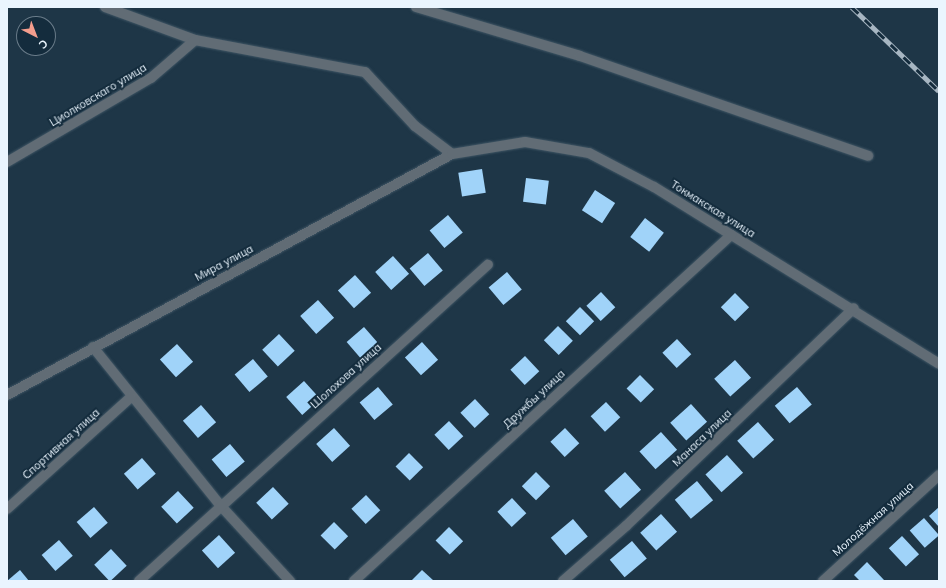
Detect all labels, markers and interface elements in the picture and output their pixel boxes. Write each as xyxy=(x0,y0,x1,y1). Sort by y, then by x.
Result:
north arrow xyxy=(16,16,56,56)
text: С xyxy=(36,36,51,52)
street label: Циолковскаго улица xyxy=(47,61,149,129)
street label: Токмакская улица xyxy=(668,178,758,240)
street label: Мира улица xyxy=(193,242,255,284)
street label: Шолохова улица xyxy=(308,341,384,411)
street label: Дружбы улица xyxy=(500,367,568,431)
street label: Спортивная улица xyxy=(20,406,102,482)
street label: Манаса улица xyxy=(670,407,734,469)
street label: Молодёжная улица xyxy=(830,479,916,559)

